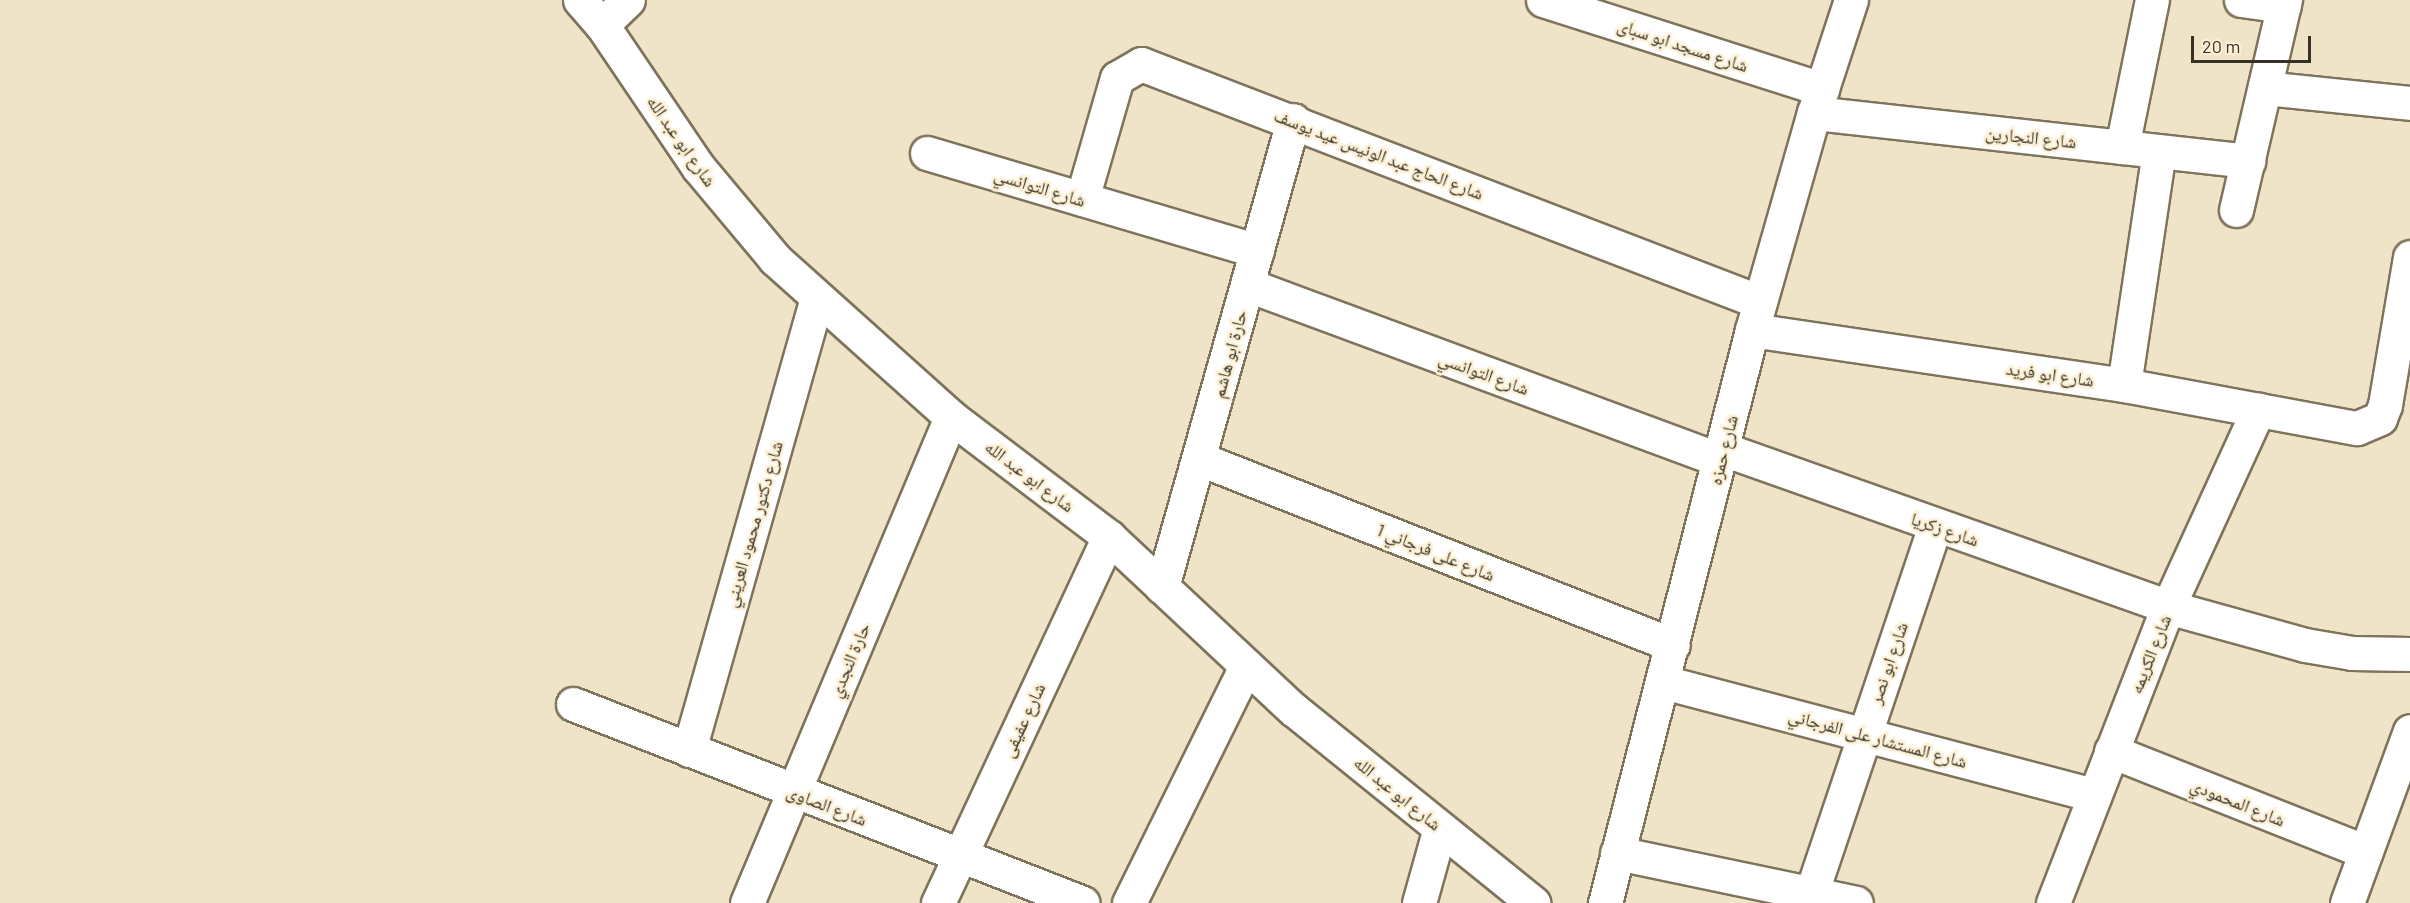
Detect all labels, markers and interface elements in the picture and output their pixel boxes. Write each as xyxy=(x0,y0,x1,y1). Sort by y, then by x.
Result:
street label: شارع مسجد ابو سباى xyxy=(1615,14,1751,76)
scale bar xyxy=(2194,24,2314,62)
text: 20 m xyxy=(2202,35,2240,57)
street label: شارع ابو عبد الله xyxy=(643,91,721,191)
street label: شارع الحاج عبد الونيس عيد يوسف xyxy=(1271,104,1487,204)
street label: شارع النجارين xyxy=(1984,121,2078,153)
street label: شارع التوانسي xyxy=(992,163,1088,211)
street label: حارة ابو هاشم xyxy=(1207,308,1251,400)
street label: شارع التوانسي xyxy=(1436,347,1532,399)
street label: شارع ابو فريد xyxy=(2005,357,2095,391)
street label: شارع حمزه xyxy=(1704,413,1742,487)
street label: شارع ابو عبد الله xyxy=(981,435,1079,517)
street label: شارع دكتور محمود العريني xyxy=(719,438,787,610)
street label: شارع زكريا xyxy=(1908,507,1982,551)
street label: شارع على فرجاني 1 xyxy=(1374,519,1498,585)
street label: شارع الكريمه xyxy=(2124,611,2176,697)
street label: حارة النجدي xyxy=(824,619,874,701)
street label: شارع ابو نصر xyxy=(1864,619,1912,707)
street label: شارع عفيفى xyxy=(996,679,1050,761)
street label: شارع المستشار على الفرجاني xyxy=(1786,704,1970,772)
street label: شارع ابو عبد الله xyxy=(1350,751,1446,835)
street label: شارع المحمودي xyxy=(2188,773,2288,831)
street label: شارع الصاوى xyxy=(784,780,870,830)

